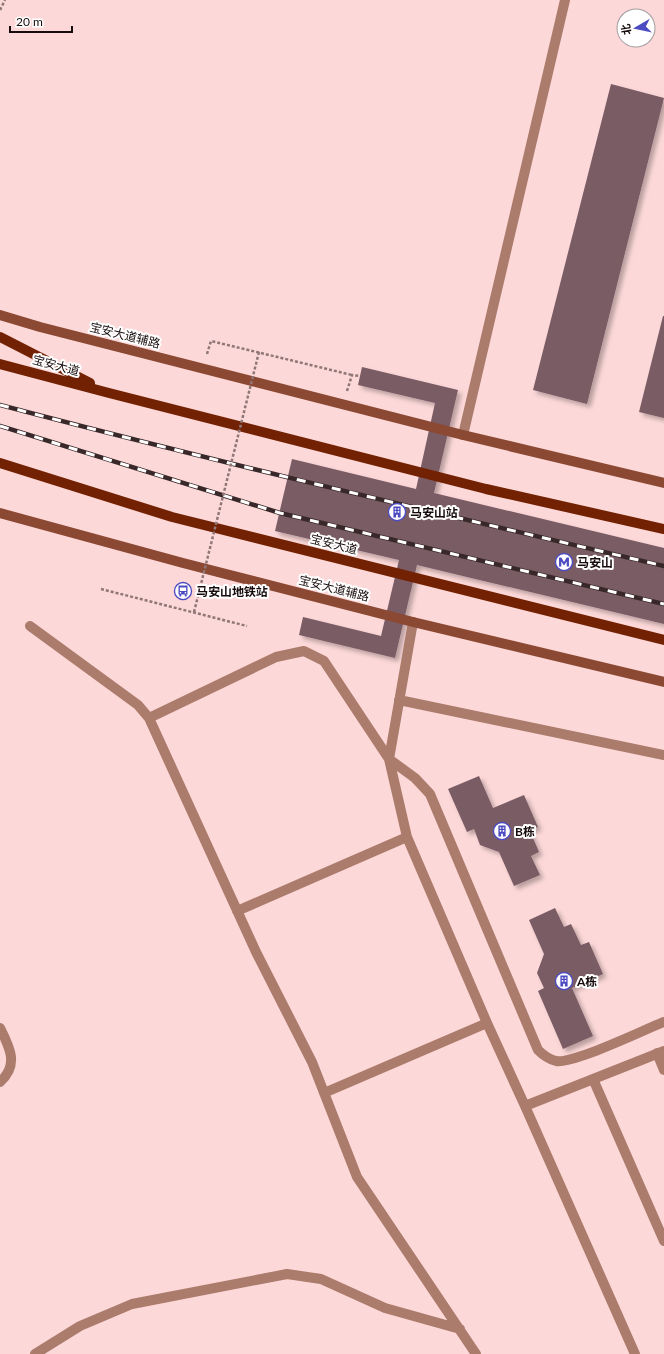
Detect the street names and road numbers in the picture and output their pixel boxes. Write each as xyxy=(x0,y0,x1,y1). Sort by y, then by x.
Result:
street label: 宝安大道辅路 xyxy=(88,319,162,351)
street label: 宝安大道 xyxy=(31,352,81,378)
street label: 宝安大道 xyxy=(309,531,359,557)
street label: 宝安大道辅路 xyxy=(297,572,371,604)

